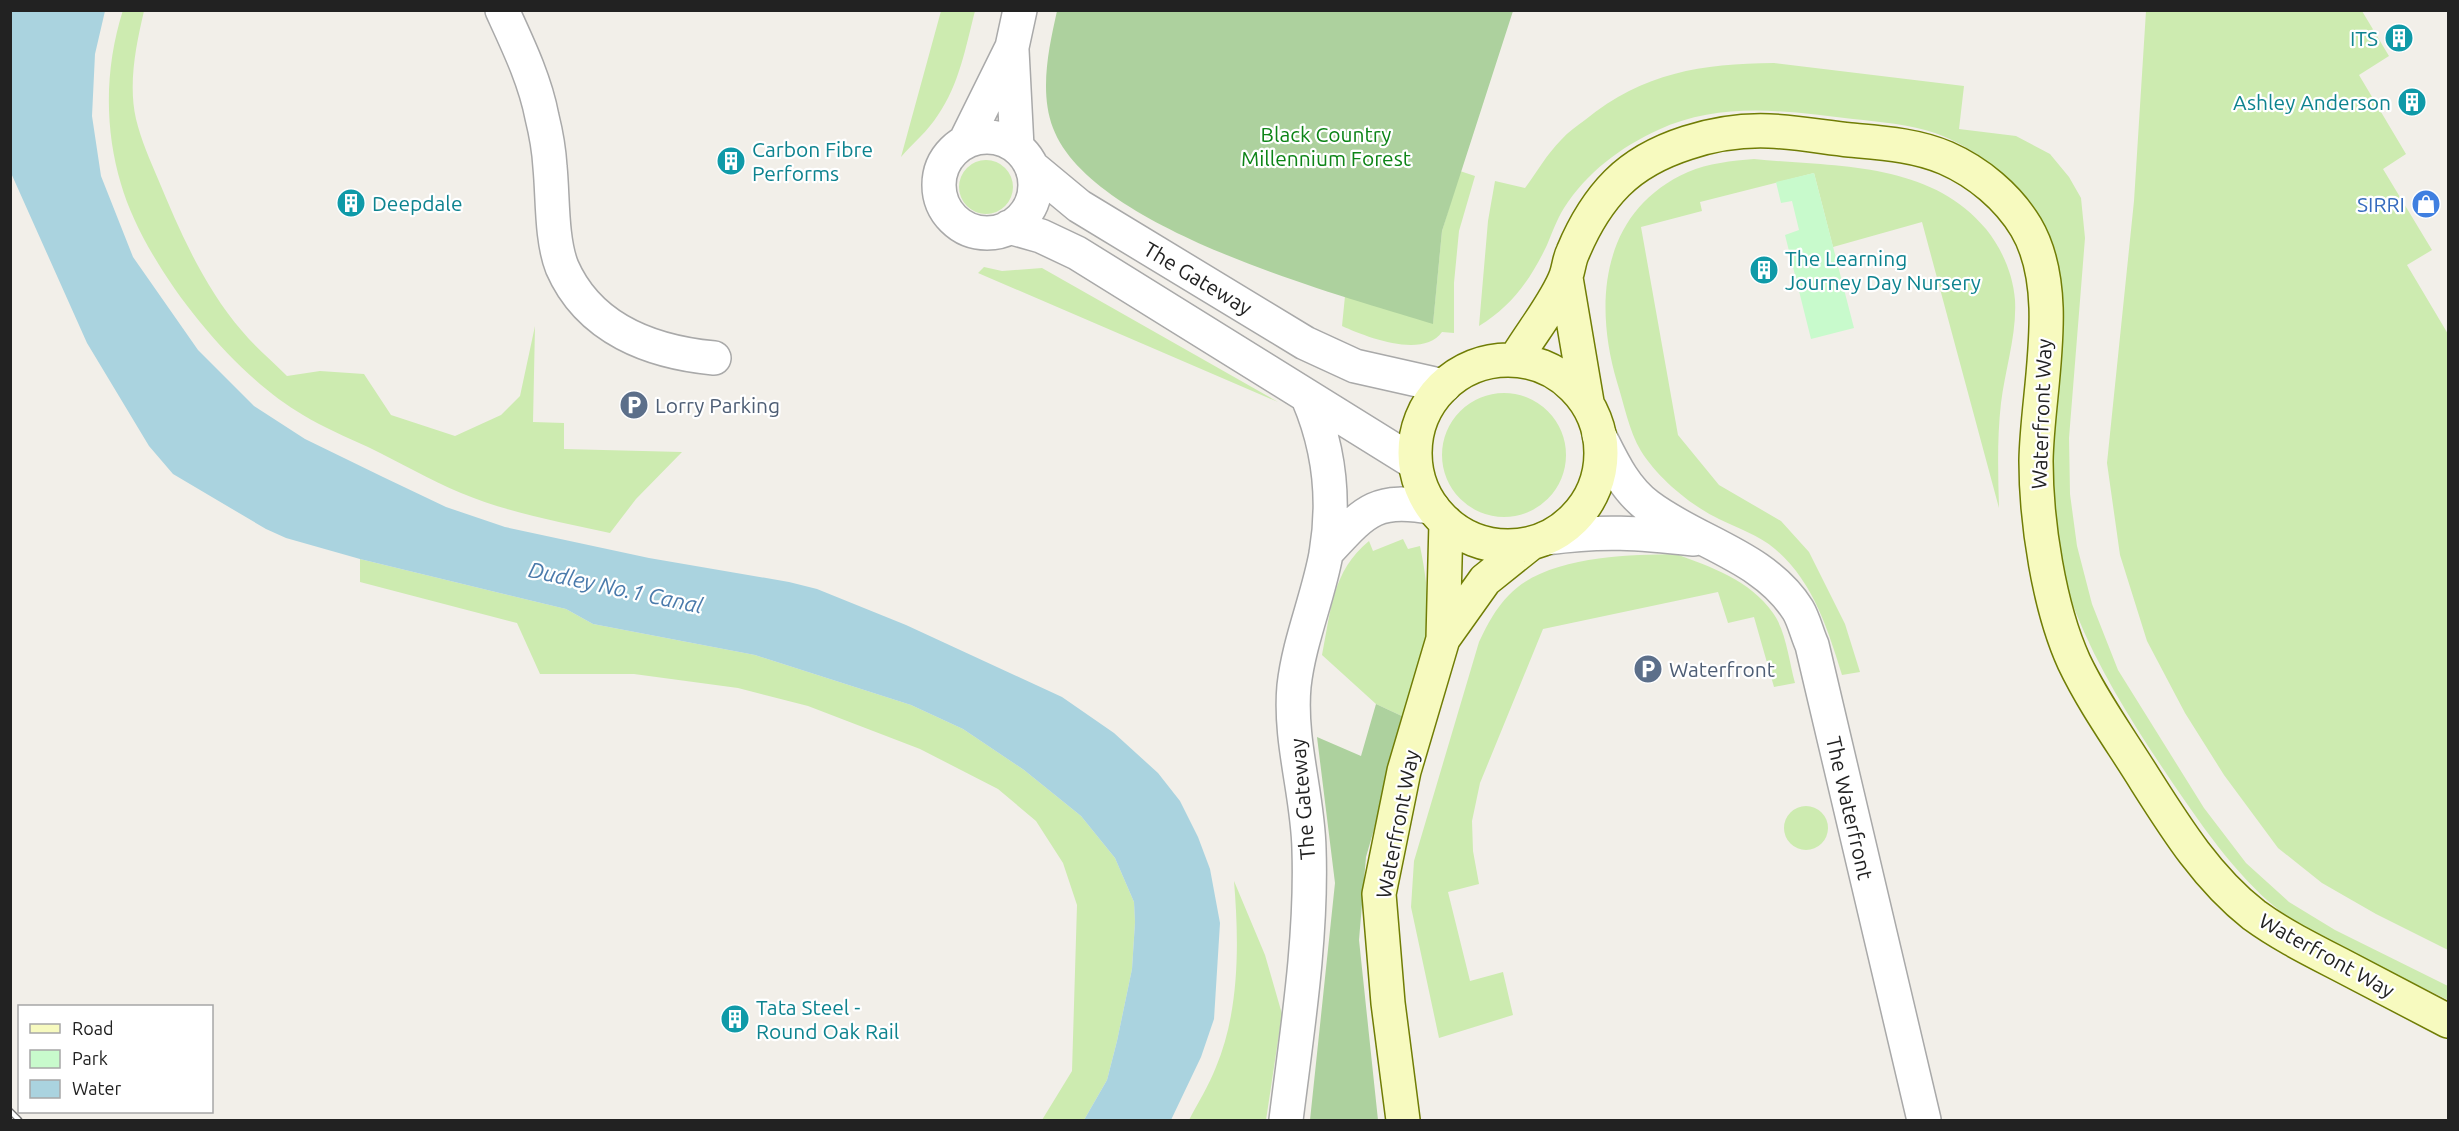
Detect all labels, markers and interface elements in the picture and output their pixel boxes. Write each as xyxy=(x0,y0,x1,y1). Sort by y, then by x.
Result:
building icon: ITS xyxy=(2383,22,2415,54)
place label: ITS xyxy=(2350,26,2378,50)
building icon: Ashley Anderson xyxy=(2396,86,2428,118)
place label: Ashley Anderson xyxy=(2233,90,2391,114)
park label: Black Country Millennium Forest xyxy=(1241,122,1411,170)
place label: Carbon Fibre Performs xyxy=(752,137,873,185)
building icon: Carbon Fibre Performs xyxy=(715,145,747,177)
building icon: Deepdale xyxy=(335,187,367,219)
shop icon: SIRRI xyxy=(2410,188,2442,220)
place label: Deepdale xyxy=(372,191,462,215)
place label: SIRRI xyxy=(2357,192,2405,216)
street label: The Gateway xyxy=(1140,236,1256,320)
place label: The Learning Journey Day Nursery xyxy=(1785,246,1981,294)
building icon: The Learning Journey Day Nursery xyxy=(1748,254,1780,286)
street label: Waterfront Way xyxy=(2026,338,2056,490)
parking icon: Lorry Parking xyxy=(618,389,650,421)
place label: Lorry Parking xyxy=(655,393,780,417)
water label: Dudley No.1 Canal xyxy=(526,556,706,618)
parking icon: Waterfront xyxy=(1632,653,1664,685)
place label: Waterfront xyxy=(1669,657,1775,681)
street label: The Waterfront xyxy=(1822,734,1878,882)
street label: The Gateway xyxy=(1285,737,1319,861)
street label: Waterfront Way xyxy=(1371,748,1423,900)
street label: Waterfront Way xyxy=(2255,908,2399,1002)
place label: Tata Steel - Round Oak Rail xyxy=(756,995,899,1043)
building icon: Tata Steel - Round Oak Rail xyxy=(719,1003,751,1035)
legend xyxy=(18,1005,213,1113)
text: Road xyxy=(72,1018,114,1038)
text: Park xyxy=(72,1048,108,1068)
text: Water xyxy=(72,1078,122,1098)

